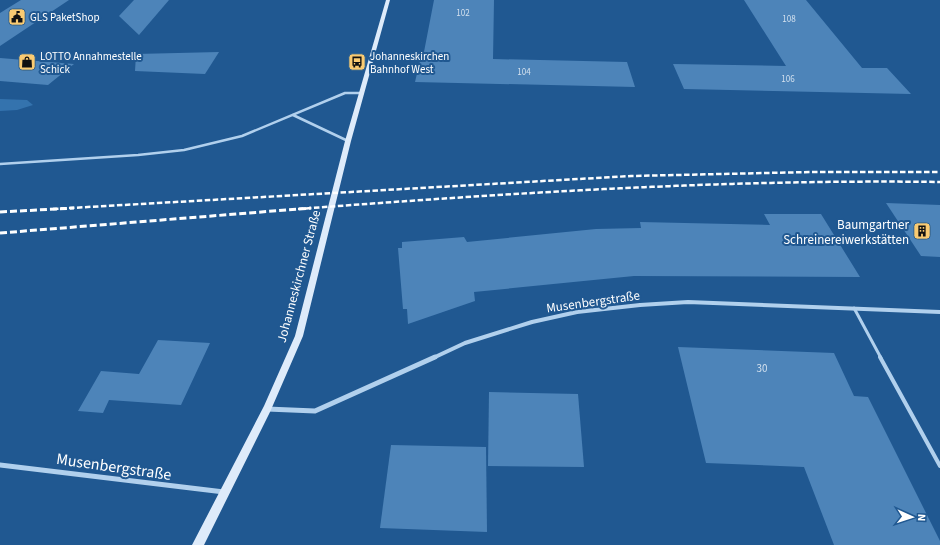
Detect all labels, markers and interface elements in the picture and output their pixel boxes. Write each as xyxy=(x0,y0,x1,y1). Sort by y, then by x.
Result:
public building icon: GLS PaketShop xyxy=(7,7,27,27)
house number: 102 xyxy=(456,7,470,20)
place label: GLS PaketShop xyxy=(30,10,100,25)
house number: 108 xyxy=(782,13,796,26)
place label: LOTTO Annahmestelle Schick xyxy=(40,49,142,77)
place label: Johanneskirchen Bahnhof West xyxy=(370,49,449,77)
shop icon: LOTTO Annahmestelle Schick xyxy=(17,52,37,72)
bus stop icon: Johanneskirchen Bahnhof West xyxy=(347,52,367,72)
house number: 104 xyxy=(517,66,531,79)
house number: 106 xyxy=(781,73,795,86)
street label: Johanneskirchner Straße xyxy=(273,208,325,344)
place label: Baumgartner Schreinereiwerkstätten xyxy=(783,216,909,249)
building icon: Baumgartner Schreinereiwerkstätten xyxy=(912,221,932,241)
street label: Musenbergstraße xyxy=(545,287,641,317)
house number: 30 xyxy=(757,361,767,376)
street label: Musenbergstraße xyxy=(55,448,173,486)
north arrow xyxy=(892,497,932,537)
text: N xyxy=(914,513,929,522)

